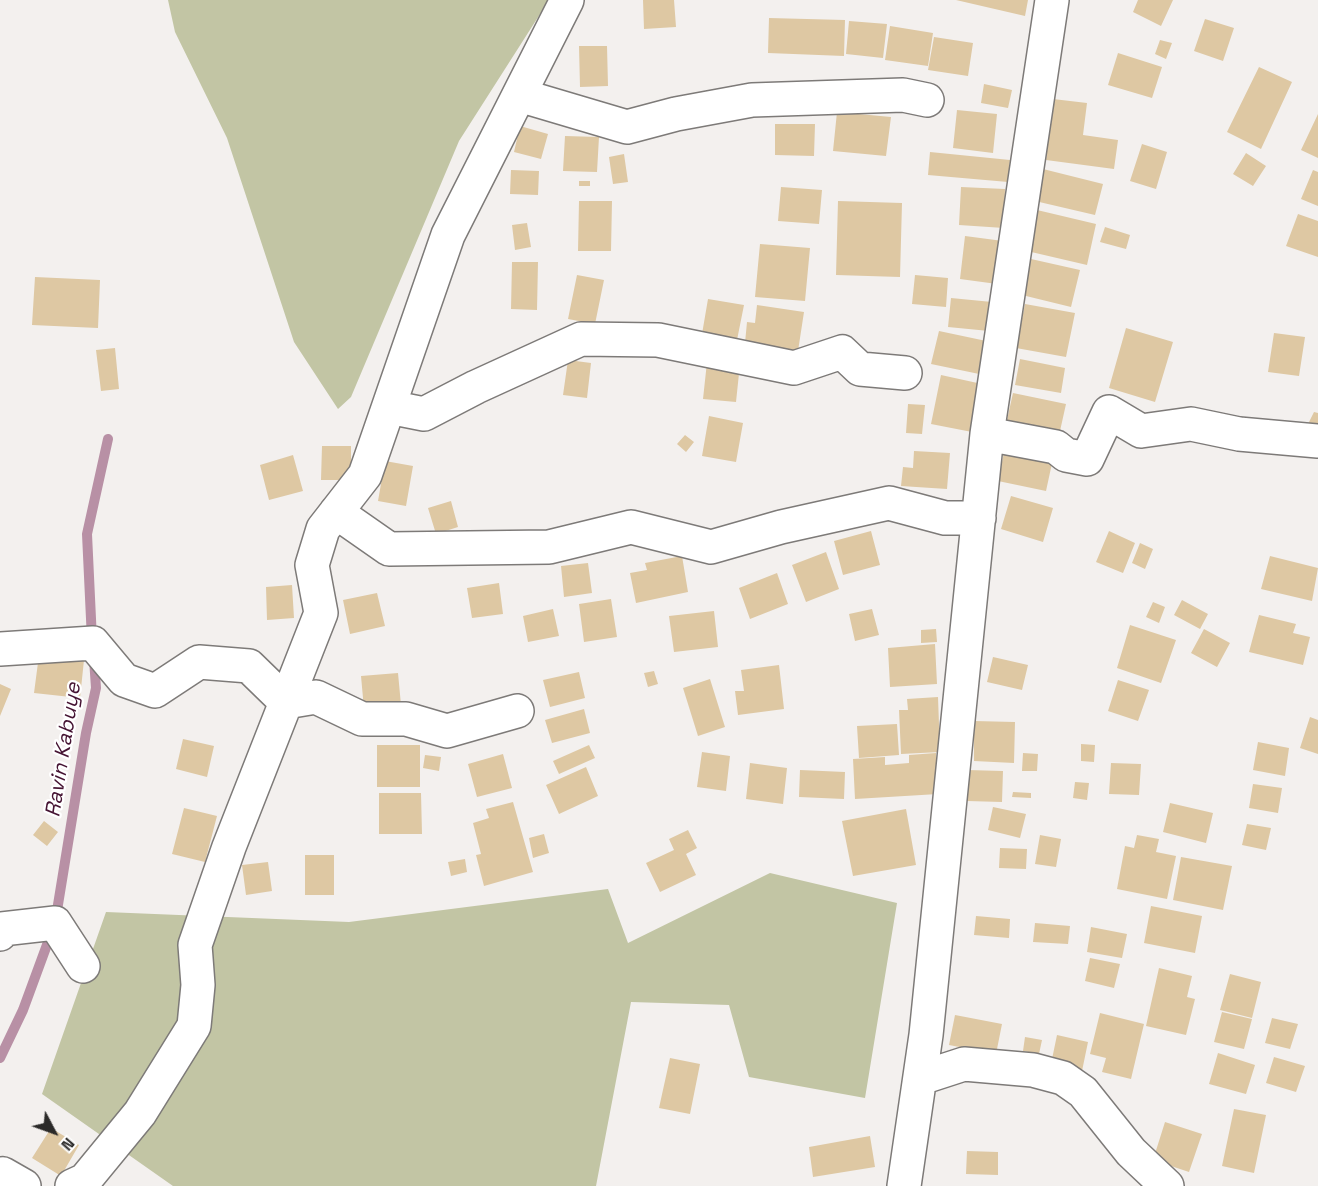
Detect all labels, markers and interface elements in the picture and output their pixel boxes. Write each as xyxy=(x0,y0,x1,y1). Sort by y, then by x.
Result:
water label: Ravin Kabuye xyxy=(41,681,87,819)
north arrow xyxy=(24,1102,84,1162)
text: N xyxy=(57,1133,79,1155)

